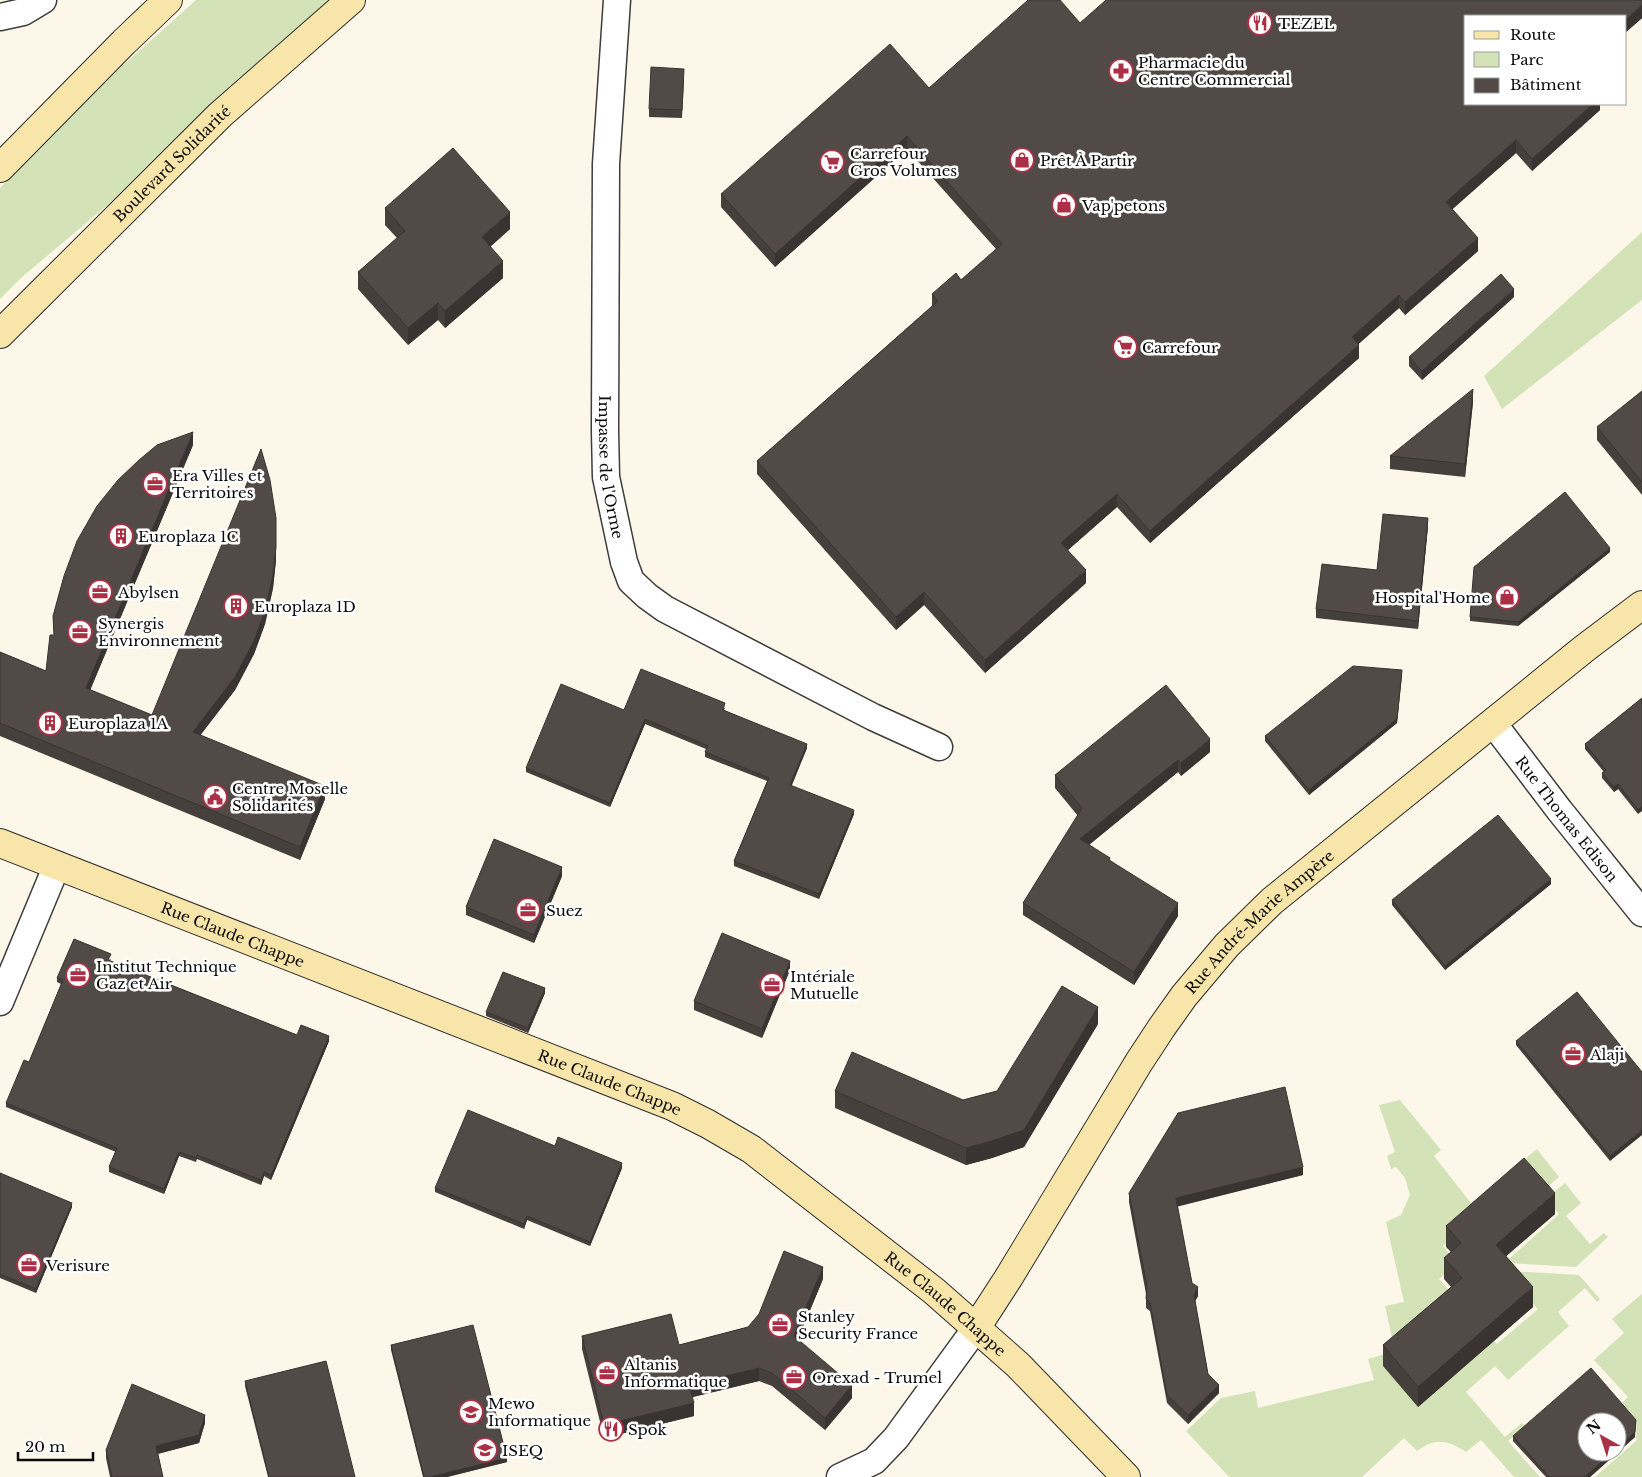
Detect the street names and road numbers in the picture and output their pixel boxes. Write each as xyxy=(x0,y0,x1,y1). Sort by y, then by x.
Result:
street label: Boulevard Solidarité xyxy=(109,101,234,226)
street label: Impasse de l'Orme xyxy=(595,395,628,540)
street label: Rue Thomas Edison xyxy=(1512,752,1623,886)
street label: Rue André-Marie Ampère xyxy=(1181,846,1337,997)
street label: Rue Claude Chappe xyxy=(158,897,307,971)
street label: Rue Claude Chappe xyxy=(535,1045,685,1119)
street label: Rue Claude Chappe xyxy=(881,1247,1010,1360)

